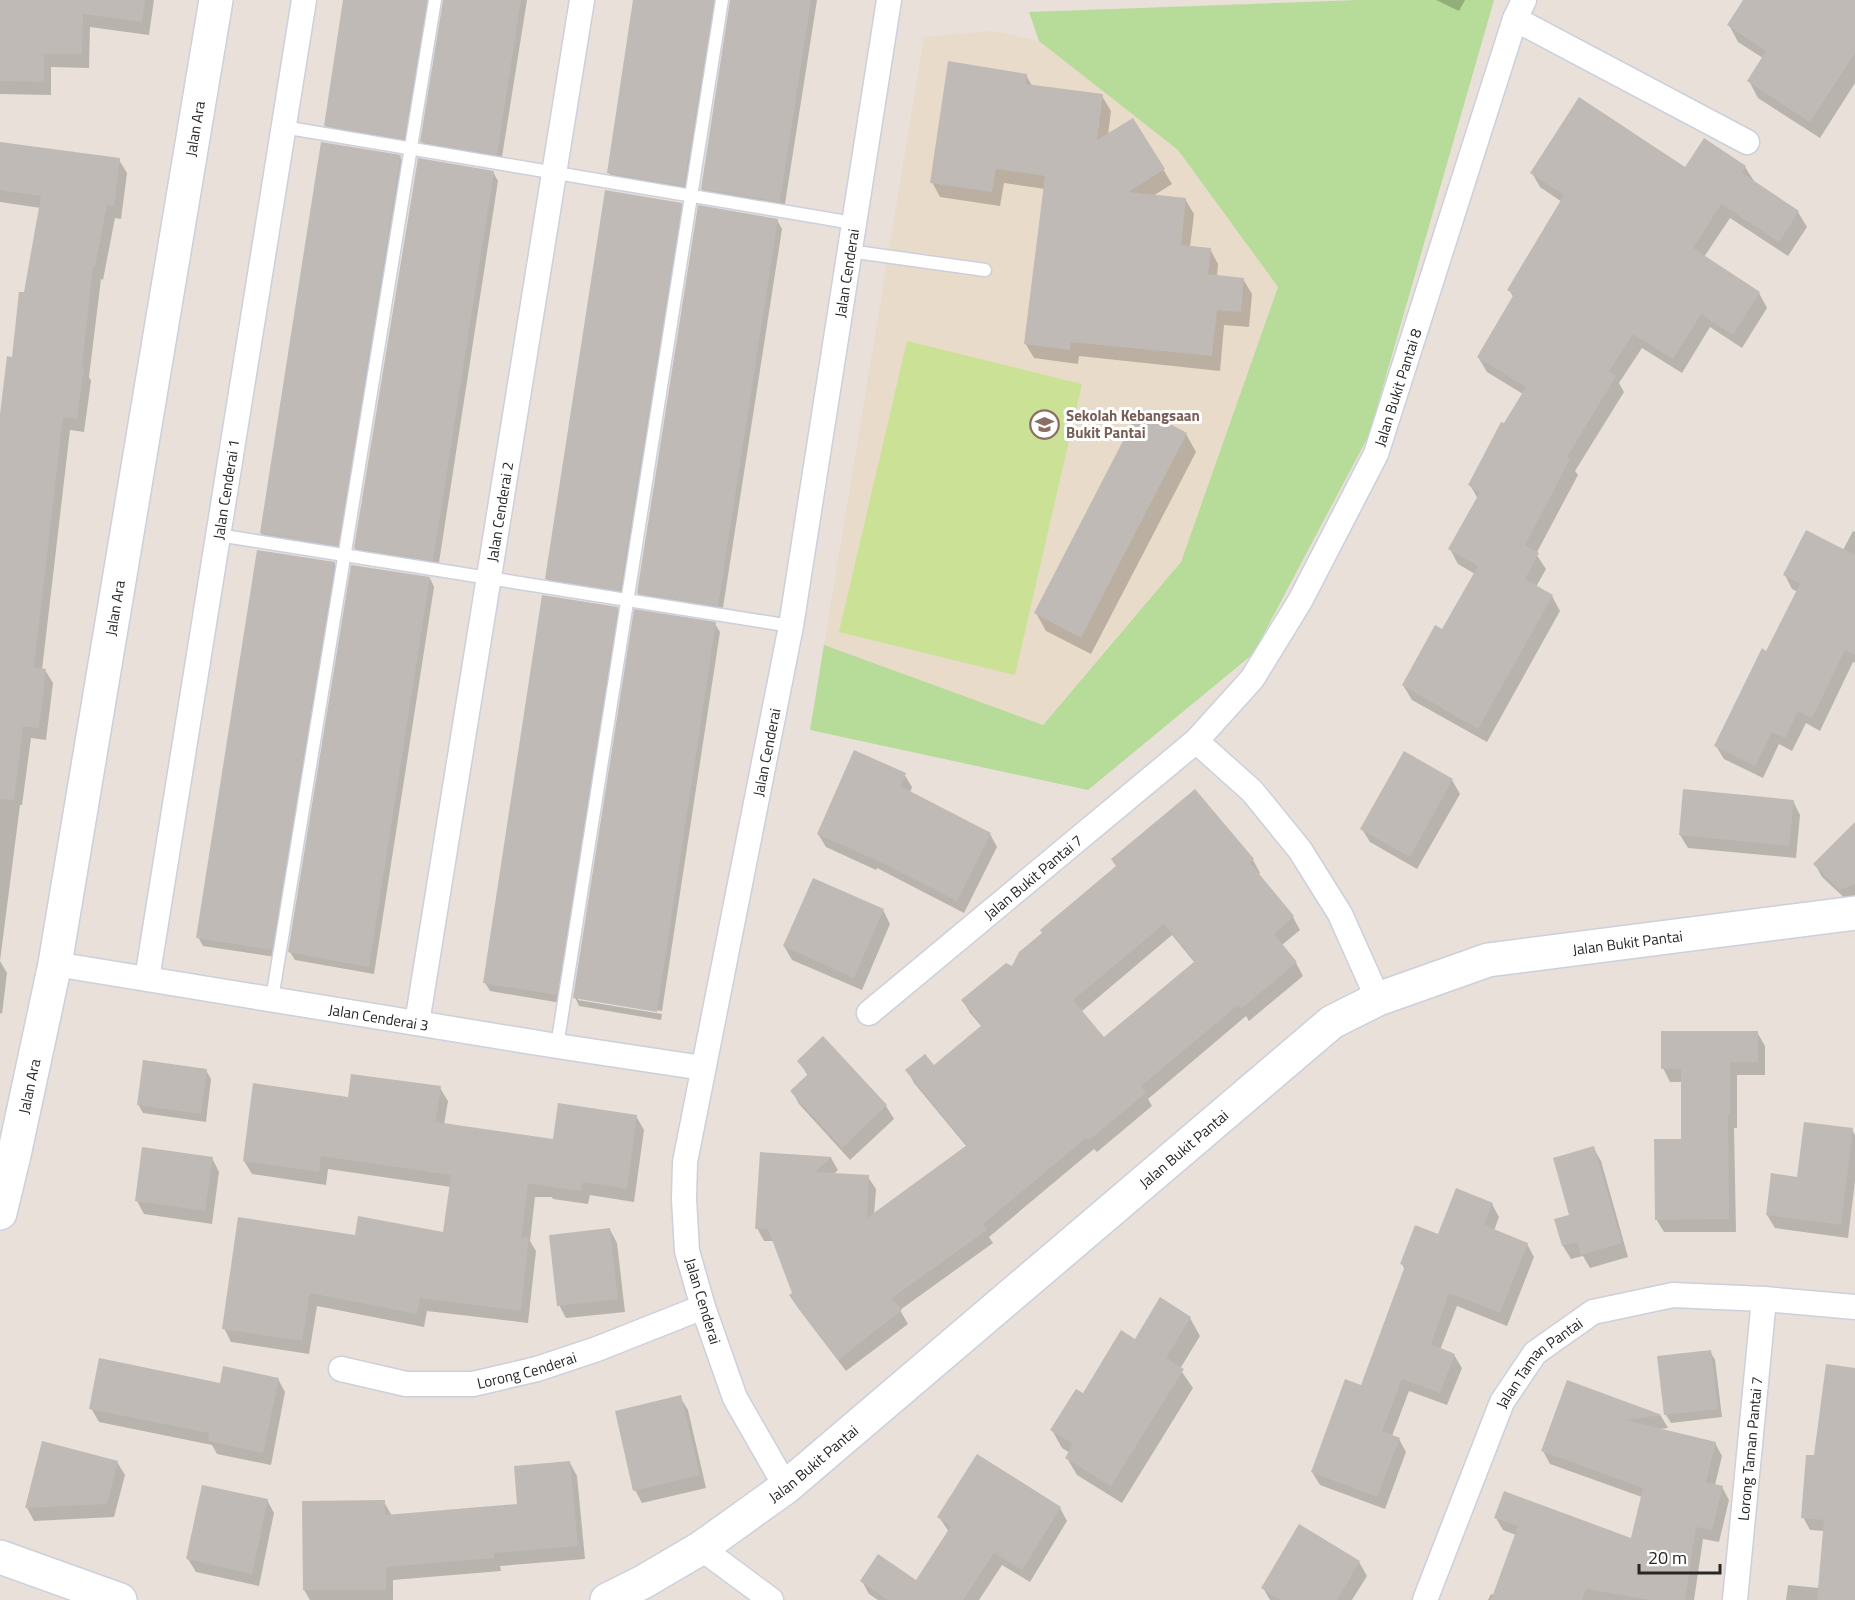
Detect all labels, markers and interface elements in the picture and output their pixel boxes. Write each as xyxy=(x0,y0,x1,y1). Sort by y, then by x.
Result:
street label: Jalan Ara xyxy=(179,99,211,158)
street label: Jalan Cenderai xyxy=(828,227,865,319)
street label: Jalan Bukit Pantai 8 xyxy=(1368,325,1427,449)
place label: Sekolah Kebangsaan Bukit Pantai xyxy=(1066,404,1200,444)
school or university icon: Sekolah Kebangsaan Bukit Pantai xyxy=(1029,408,1061,440)
street label: Jalan Cenderai 1 xyxy=(206,438,245,541)
street label: Jalan Cenderai 2 xyxy=(480,460,519,563)
street label: Jalan Ara xyxy=(99,578,130,637)
street label: Jalan Cenderai xyxy=(746,706,786,798)
street label: Jalan Bukit Pantai 7 xyxy=(978,829,1087,925)
street label: Jalan Bukit Pantai xyxy=(1571,924,1684,961)
street label: Jalan Cenderai 3 xyxy=(327,997,430,1036)
street label: Jalan Ara xyxy=(12,1056,46,1116)
street label: Jalan Bukit Pantai xyxy=(1134,1104,1233,1193)
street label: Jalan Cenderai xyxy=(679,1255,727,1347)
street label: Jalan Taman Pantai xyxy=(1489,1312,1587,1411)
street label: Lorong Cenderai xyxy=(474,1345,579,1394)
street label: Lorong Taman Pantai 7 xyxy=(1731,1376,1768,1522)
street label: Jalan Bukit Pantai xyxy=(763,1419,863,1508)
scale bar xyxy=(1639,1537,1720,1575)
text: 20 m xyxy=(1648,1544,1687,1571)

